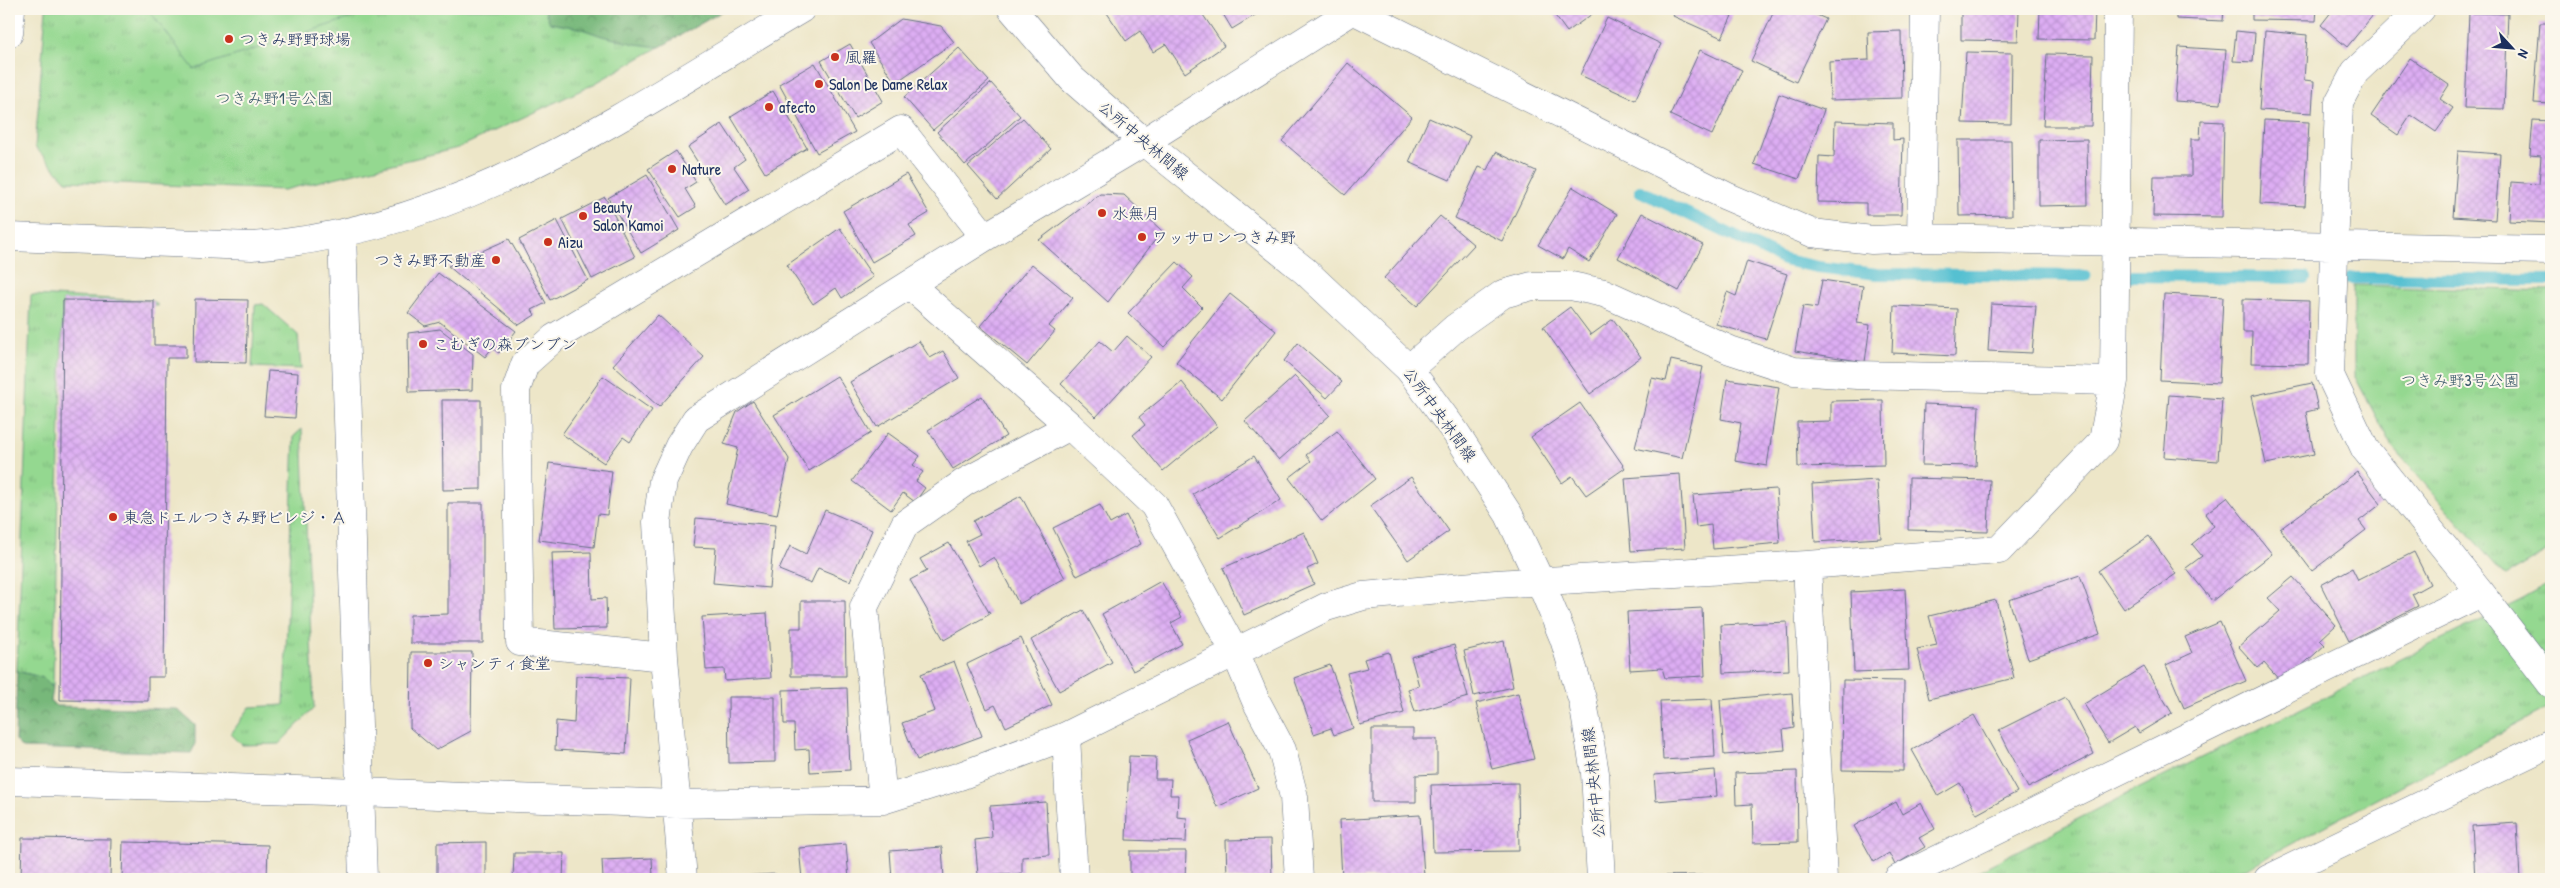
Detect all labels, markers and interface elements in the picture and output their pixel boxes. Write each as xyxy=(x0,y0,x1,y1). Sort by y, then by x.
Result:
north arrow xyxy=(2488,22,2538,72)
place label: つきみ野野球場 xyxy=(239,28,351,50)
marker: つきみ野野球場 xyxy=(223,33,235,45)
place label: 風羅 xyxy=(845,46,877,68)
text: N xyxy=(2514,46,2534,62)
marker: 風羅 xyxy=(829,51,841,63)
place label: Salon De Dame Relax xyxy=(829,73,948,95)
marker: Salon De Dame Relax xyxy=(813,78,825,90)
park label: つきみ野1号公園 xyxy=(215,87,333,109)
place label: afecto xyxy=(779,96,816,118)
street label: 公所中央林間線 xyxy=(1094,96,1194,184)
marker: afecto xyxy=(763,101,775,113)
place label: Nature xyxy=(682,158,722,180)
marker: Nature xyxy=(666,163,678,175)
place label: Beauty Salon Kamoi xyxy=(593,196,664,236)
place label: 水無月 xyxy=(1112,202,1160,224)
marker: 水無月 xyxy=(1096,207,1108,219)
marker: Beauty Salon Kamoi xyxy=(577,210,589,222)
place label: ワッサロンつきみ野 xyxy=(1152,226,1296,248)
place label: Aizu xyxy=(558,231,583,253)
marker: ワッサロンつきみ野 xyxy=(1136,231,1148,243)
marker: Aizu xyxy=(542,236,554,248)
place label: つきみ野不動産 xyxy=(374,249,486,271)
marker: つきみ野不動産 xyxy=(490,254,502,266)
place label: こむぎの森ブンブン xyxy=(433,333,577,355)
marker: こむぎの森ブンブン xyxy=(417,338,429,350)
street label: 公所中央林間線 xyxy=(1398,362,1482,466)
park label: つきみ野3号公園 xyxy=(2400,369,2520,391)
place label: 東急ドエルつきみ野ビレジ・Ａ xyxy=(123,506,347,528)
marker: 東急ドエルつきみ野ビレジ・Ａ xyxy=(107,511,119,523)
place label: シャンティ食堂 xyxy=(438,652,551,674)
marker: シャンティ食堂 xyxy=(422,657,434,669)
street label: 公所中央林間線 xyxy=(1576,726,1610,840)

